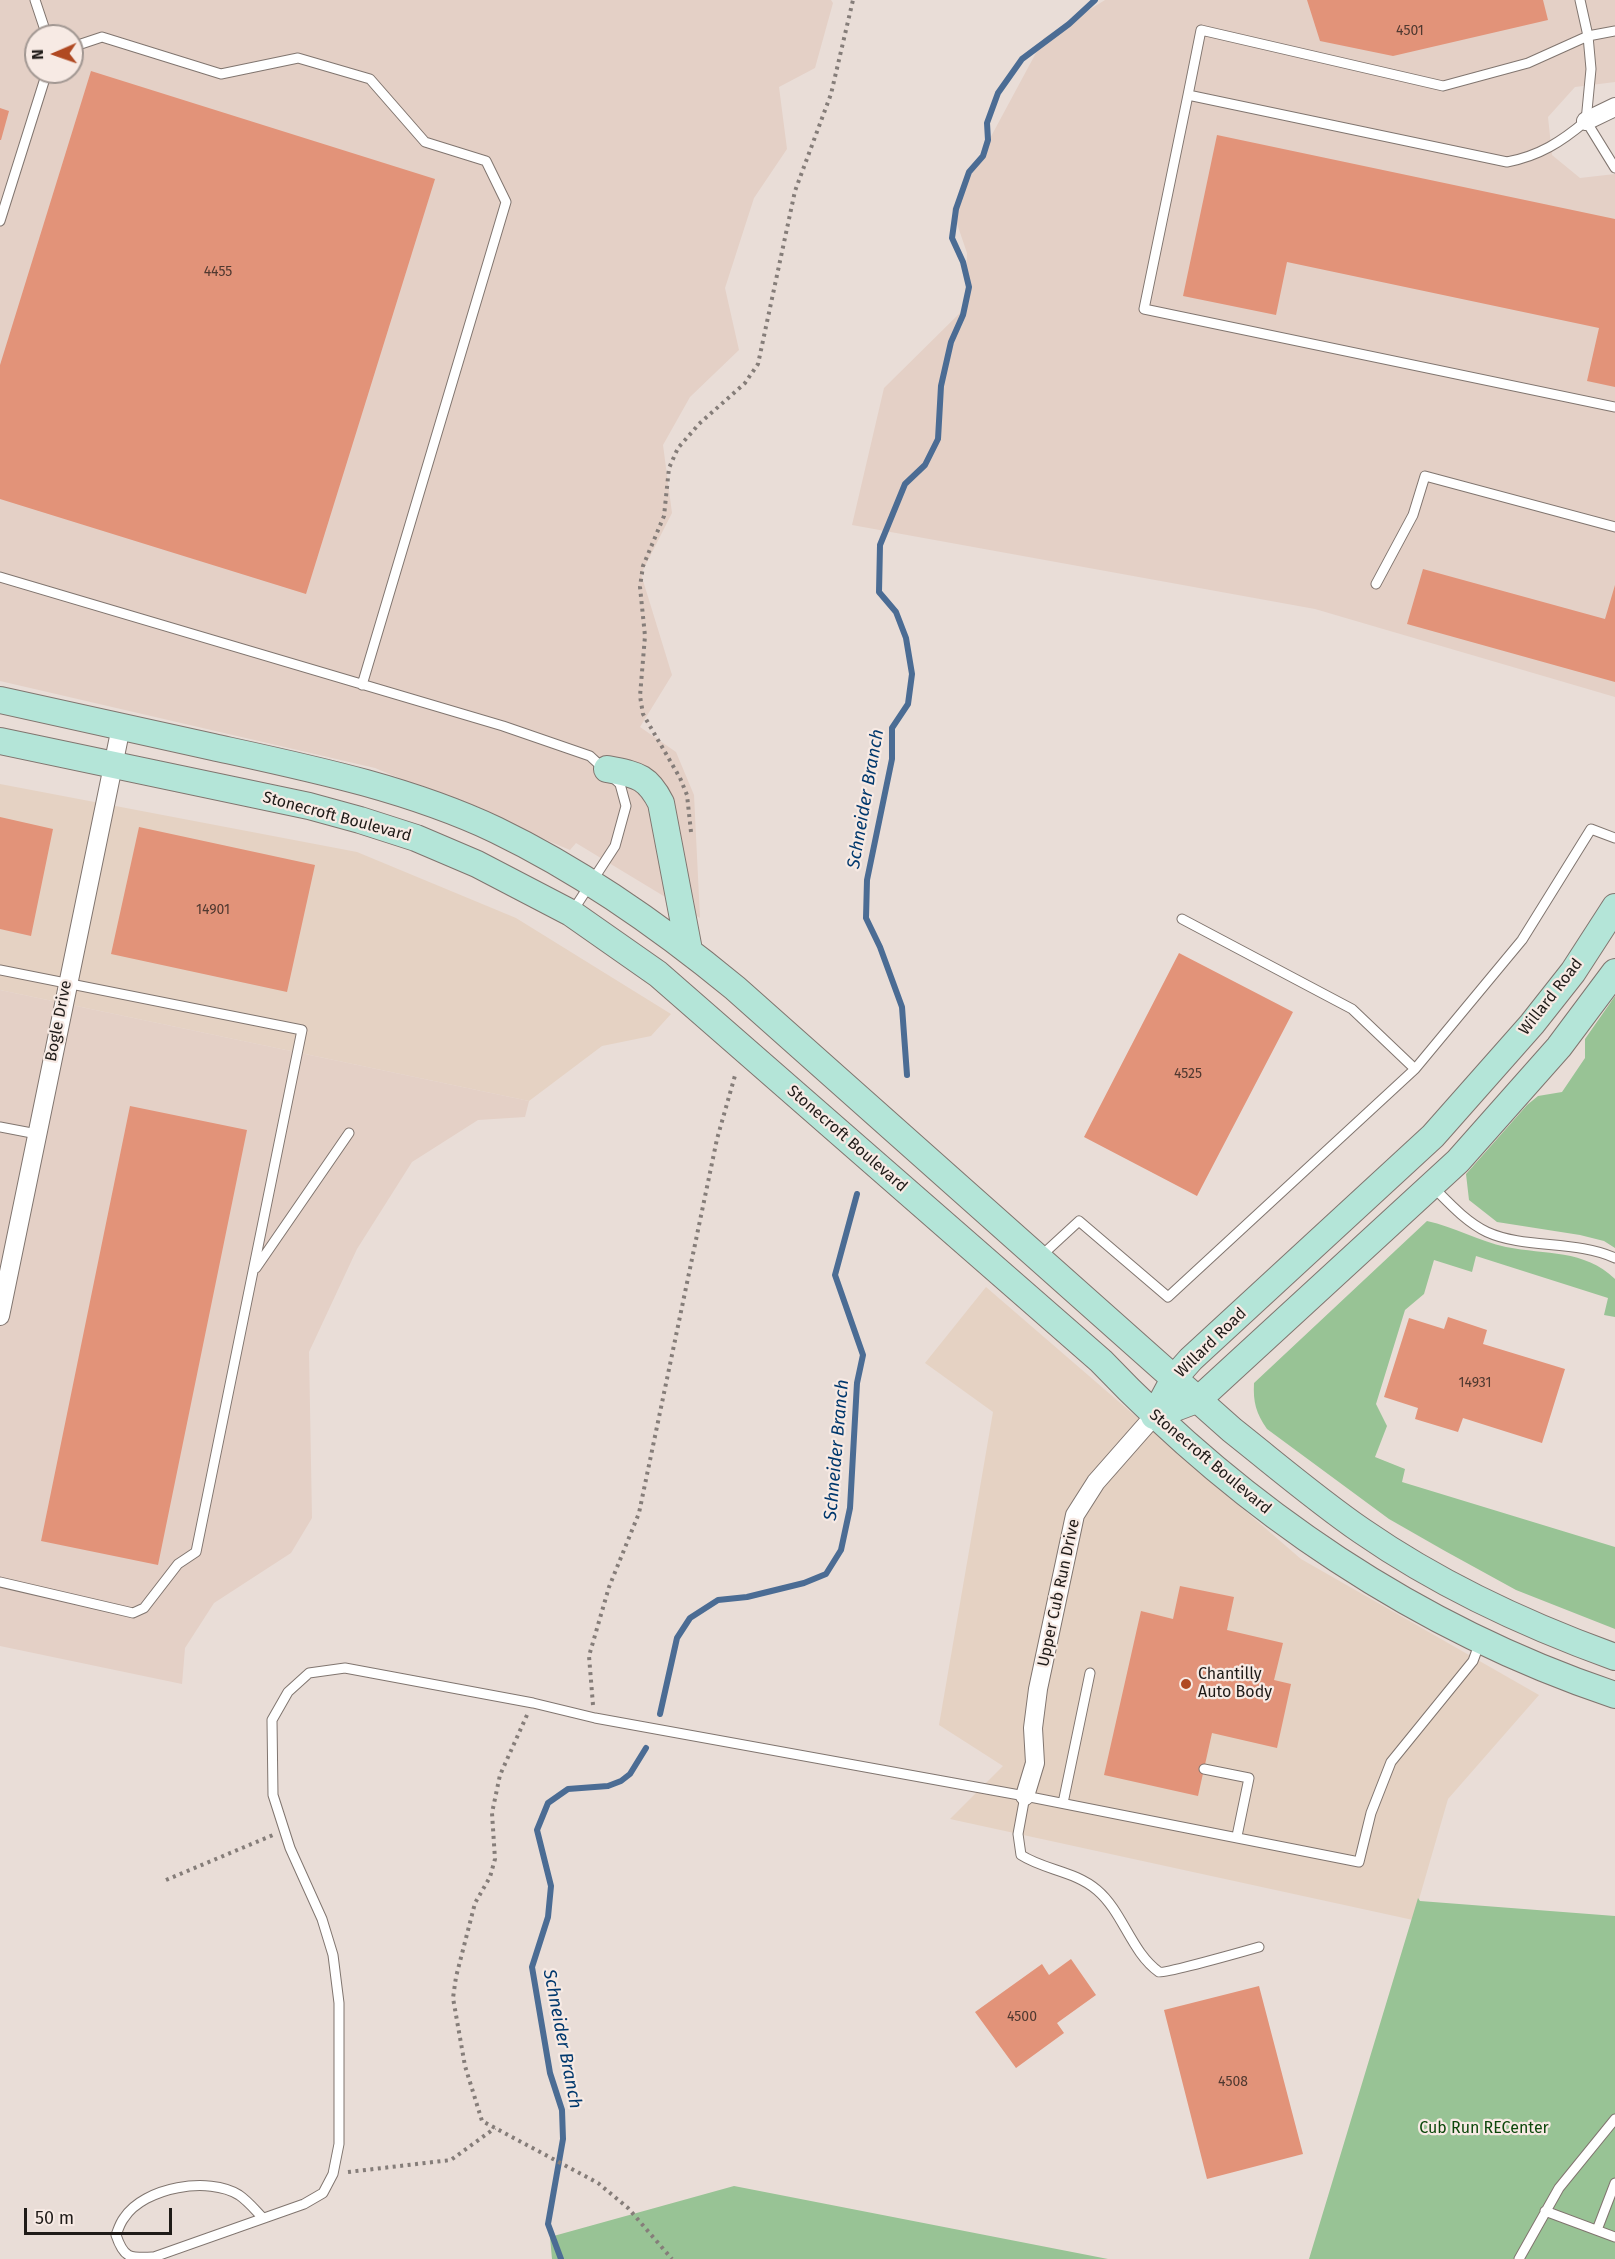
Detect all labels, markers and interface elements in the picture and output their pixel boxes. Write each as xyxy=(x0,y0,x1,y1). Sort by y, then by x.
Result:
house number: 4501 xyxy=(1396,23,1424,39)
north arrow xyxy=(24,24,84,84)
text: N xyxy=(28,49,47,60)
house number: 4455 xyxy=(204,264,232,280)
water label: Schneider Branch xyxy=(843,727,889,871)
street label: Stonecroft Boulevard xyxy=(261,788,413,846)
house number: 14901 xyxy=(196,902,230,918)
street label: Willard Road xyxy=(1515,955,1587,1039)
street label: Bogle Drive xyxy=(42,979,76,1063)
house number: 4525 xyxy=(1174,1066,1202,1082)
street label: Stonecroft Boulevard xyxy=(783,1082,911,1196)
street label: Willard Road xyxy=(1171,1304,1251,1382)
house number: 14931 xyxy=(1459,1375,1491,1391)
water label: Schneider Branch xyxy=(820,1379,854,1521)
street label: Stonecroft Boulevard xyxy=(1145,1405,1275,1519)
street label: Upper Cub Run Drive xyxy=(1034,1517,1084,1669)
place label: Chantilly Auto Body xyxy=(1198,1665,1272,1703)
marker: Chantilly Auto Body xyxy=(1179,1677,1193,1691)
water label: Schneider Branch xyxy=(538,1967,586,2111)
house number: 4500 xyxy=(1007,2009,1037,2025)
house number: 4508 xyxy=(1218,2074,1248,2090)
park label: Cub Run RECenter xyxy=(1419,2119,1549,2139)
scale bar xyxy=(27,2196,176,2234)
text: 50 m xyxy=(35,2207,74,2229)

